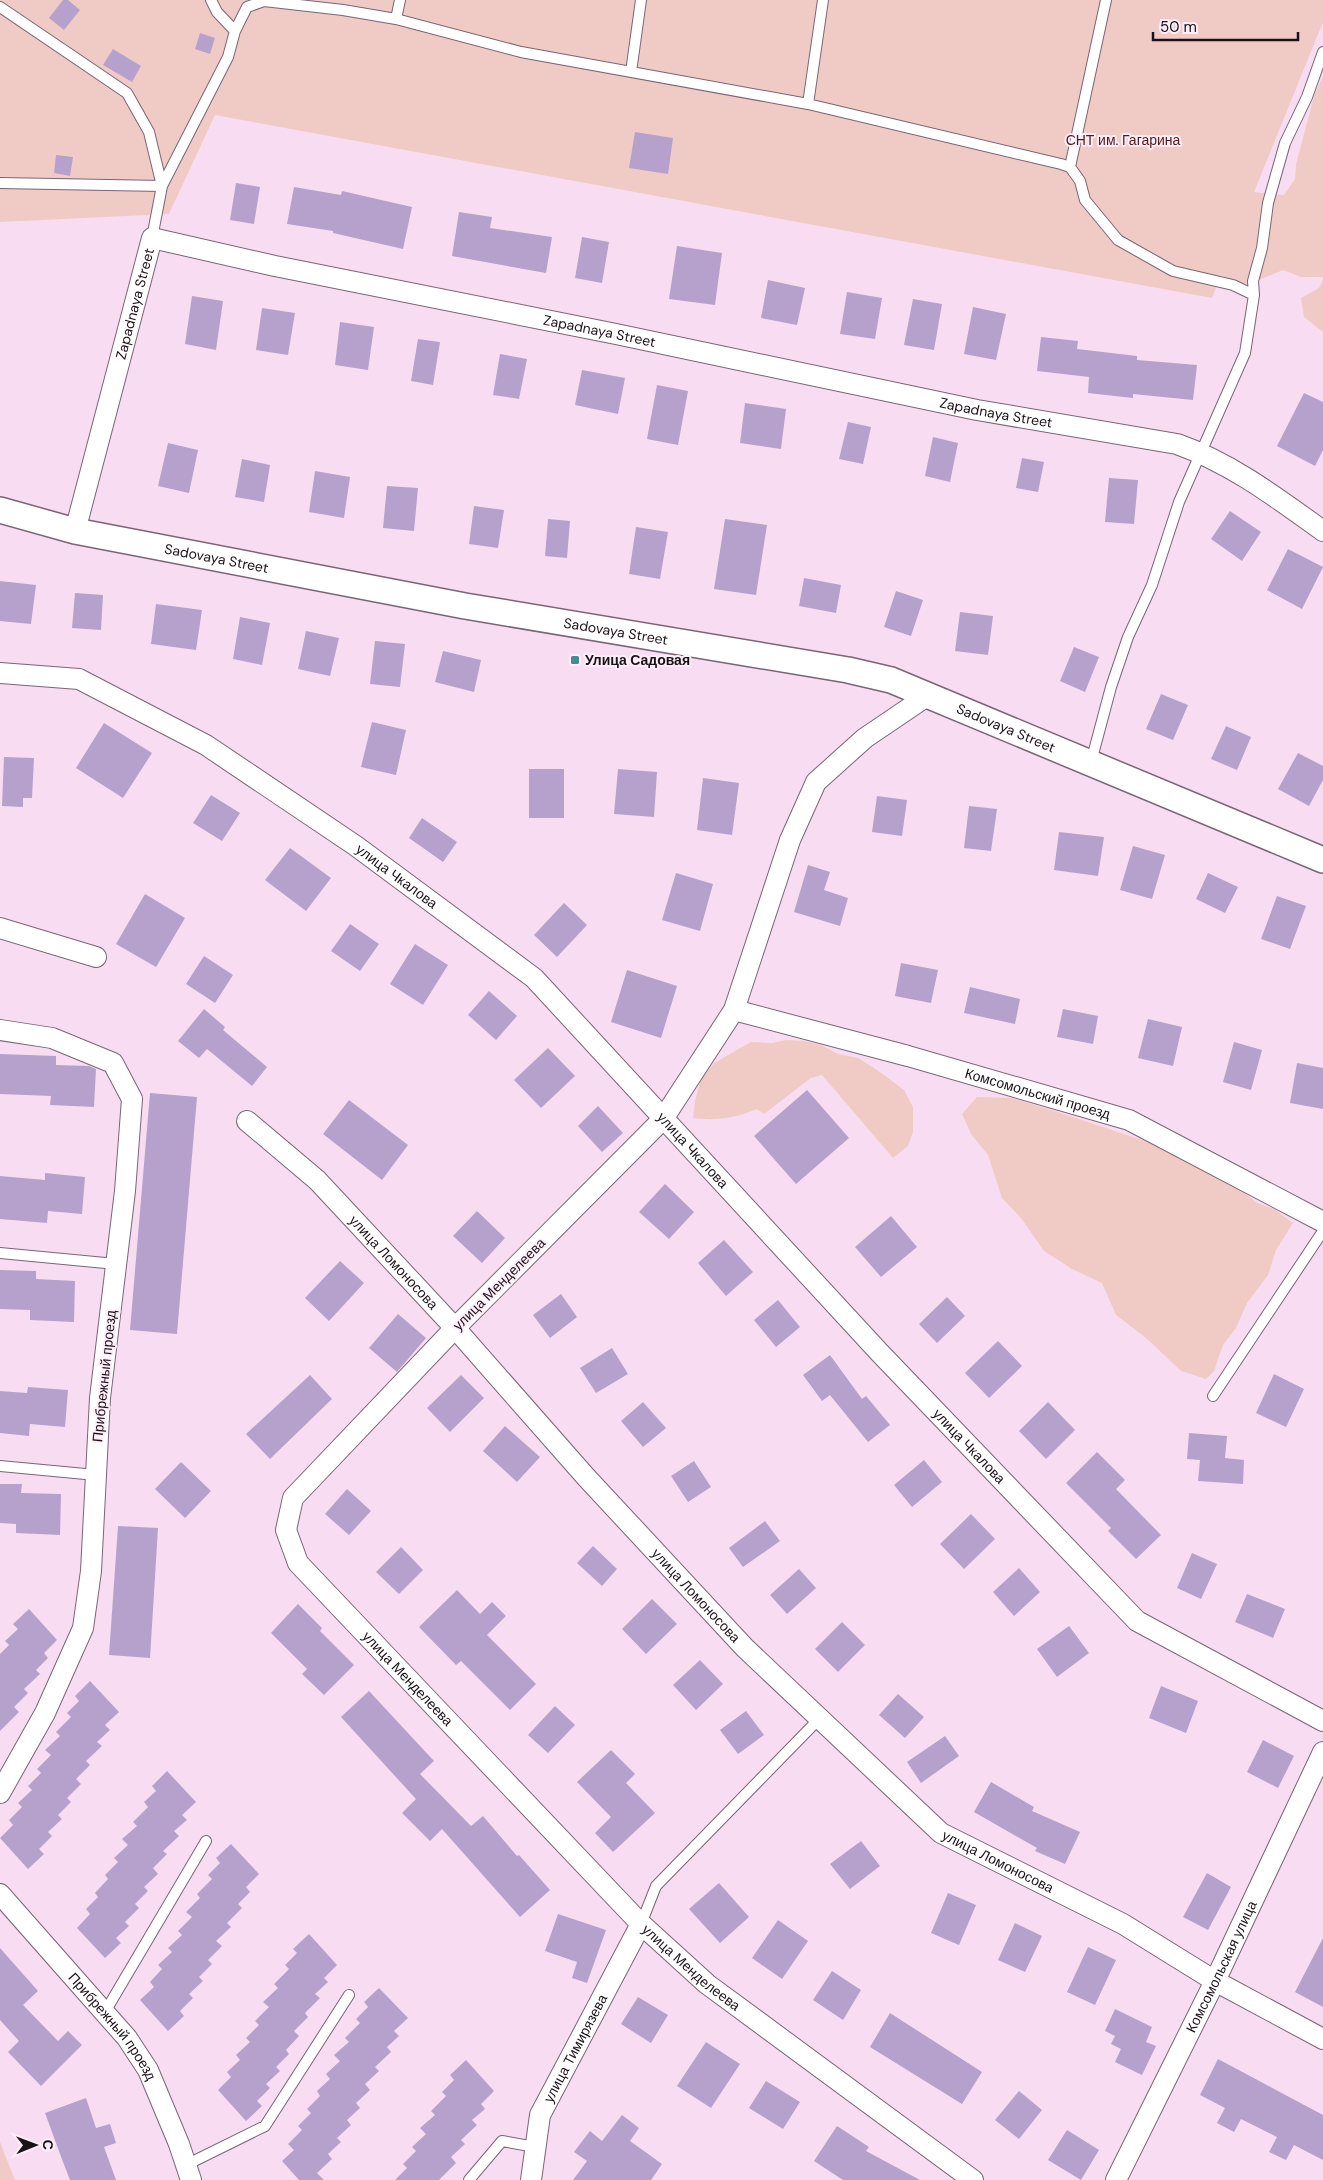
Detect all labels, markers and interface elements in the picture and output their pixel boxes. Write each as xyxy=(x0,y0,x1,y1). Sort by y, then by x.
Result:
scale bar xyxy=(1153,10,1298,42)
text: 50 m xyxy=(1160,17,1197,37)
park label: СНТ им. Гагарина xyxy=(1066,131,1181,149)
street label: Zapadnaya Street xyxy=(112,246,158,361)
street label: Zapadnaya Street xyxy=(542,311,657,351)
street label: Zapadnaya Street xyxy=(938,393,1054,432)
street label: Sadovaya Street xyxy=(163,539,270,577)
street label: Sadovaya Street xyxy=(562,614,669,649)
place label: Улица Садовая xyxy=(585,651,690,669)
marker: Улица Садовая xyxy=(569,654,581,666)
street label: Sadovaya Street xyxy=(954,699,1058,756)
street label: улица Чкалова xyxy=(352,840,441,913)
street label: Комсомольский проезд xyxy=(963,1064,1113,1123)
street label: улица Чкалова xyxy=(653,1108,732,1192)
street label: улица Ломоносова xyxy=(345,1211,442,1313)
street label: улица Менделеева xyxy=(449,1234,549,1334)
street label: Прибрежный проезд xyxy=(88,1309,120,1443)
street label: улица Чкалова xyxy=(929,1405,1009,1487)
street label: улица Ломоносова xyxy=(648,1545,744,1646)
street label: улица Менделеева xyxy=(359,1627,457,1730)
street label: улица Ломоносова xyxy=(939,1826,1057,1897)
street label: Комсомольская улица xyxy=(1182,1898,1261,2035)
street label: улица Менделеева xyxy=(638,1920,744,2015)
street label: Прибрежный проезд xyxy=(64,1969,160,2083)
street label: улица Тимирязева xyxy=(539,1991,611,2106)
north arrow xyxy=(10,2120,60,2170)
text: С xyxy=(39,2140,57,2150)

